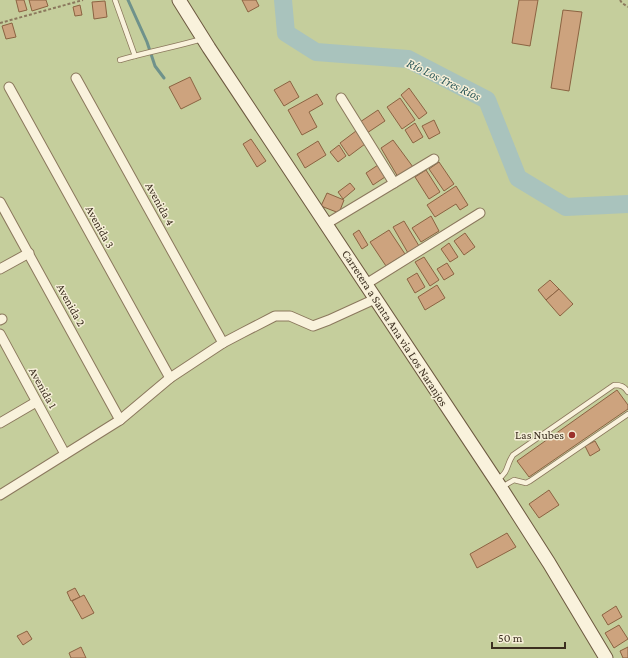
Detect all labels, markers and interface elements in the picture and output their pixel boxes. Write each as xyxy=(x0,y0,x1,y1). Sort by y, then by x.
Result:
water label: Río Los Tres Ríos xyxy=(405,55,483,104)
street label: Avenida 4 xyxy=(142,180,178,228)
street label: Avenida 3 xyxy=(83,203,118,251)
street label: Carretera a Santa Ana via Los Naranjos xyxy=(339,247,451,409)
street label: Avenida 2 xyxy=(54,281,89,329)
street label: Avenida 1 xyxy=(26,365,60,411)
place label: Las Nubes xyxy=(515,428,564,442)
marker: Las Nubes xyxy=(567,430,577,440)
scale bar xyxy=(492,624,565,650)
text: 50 m xyxy=(498,631,523,645)

